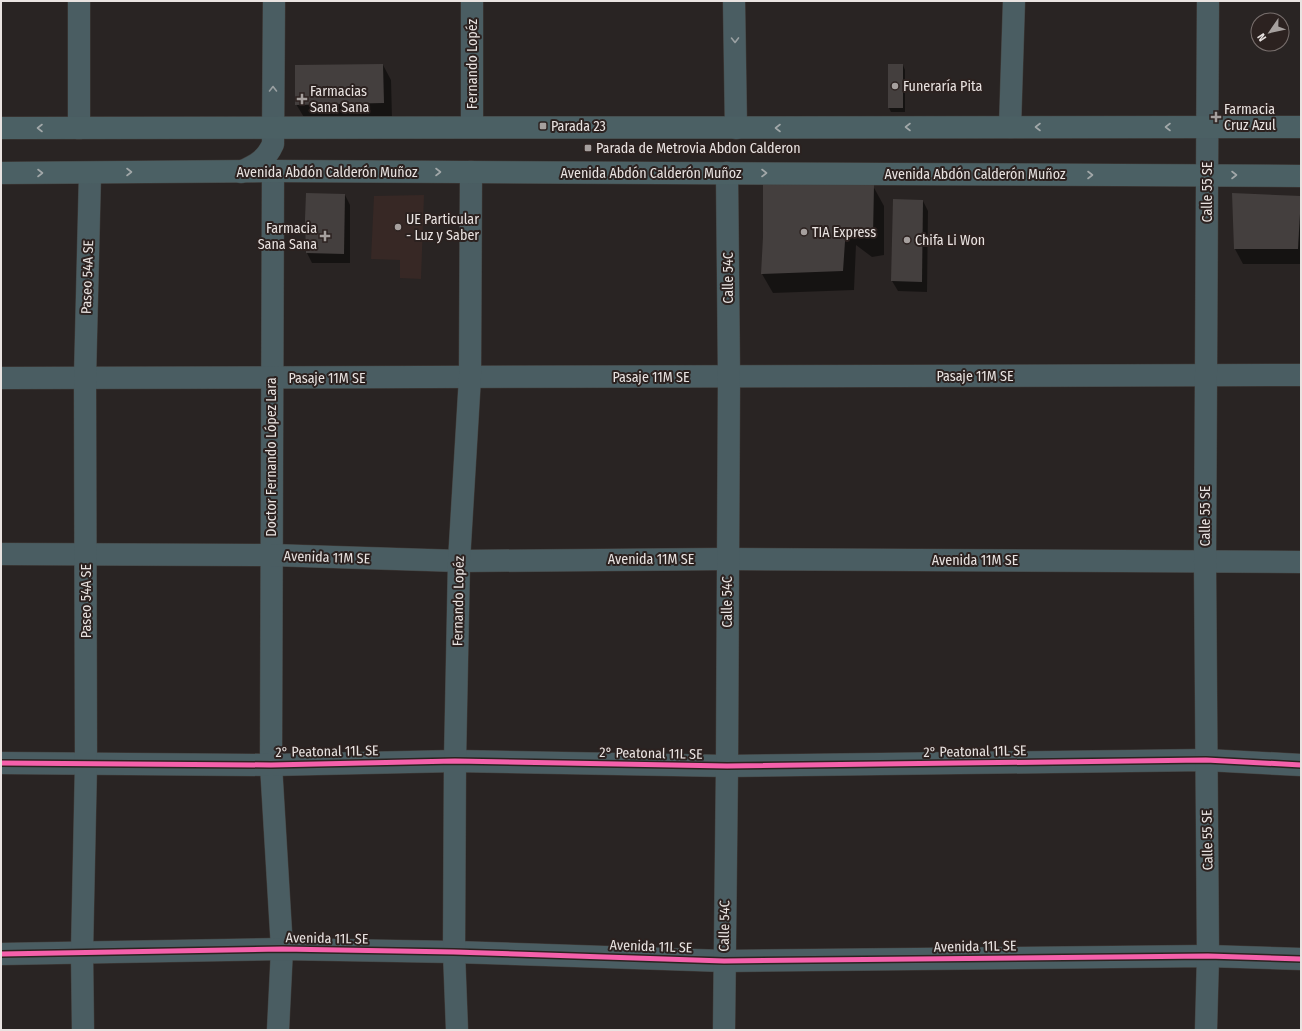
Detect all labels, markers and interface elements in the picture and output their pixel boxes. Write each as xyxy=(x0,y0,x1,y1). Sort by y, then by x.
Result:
north arrow xyxy=(1250,12,1290,52)
street label: Fernando Lopéz xyxy=(464,18,481,109)
text: N xyxy=(1255,31,1269,44)
one-way arrow xyxy=(731,37,739,43)
place label: Funeraría Pita xyxy=(903,78,982,95)
marker: Funeraría Pita xyxy=(890,81,900,91)
place label: Farmacias Sana Sana xyxy=(310,83,370,116)
one-way arrow xyxy=(269,86,277,92)
marker: Farmacias Sana Sana xyxy=(297,94,307,104)
place label: Farmacia Cruz Azul xyxy=(1224,101,1276,134)
marker: Farmacia Cruz Azul xyxy=(1211,112,1221,122)
place label: Parada 23 xyxy=(551,118,606,135)
marker: Parada 23 xyxy=(538,121,548,131)
one-way arrow xyxy=(905,123,911,131)
one-way arrow xyxy=(1035,123,1041,131)
one-way arrow xyxy=(1165,123,1171,131)
one-way arrow xyxy=(37,124,43,132)
one-way arrow xyxy=(775,124,781,132)
place label: Parada de Metrovia Abdon Calderon xyxy=(596,140,801,157)
marker: Parada de Metrovia Abdon Calderon xyxy=(583,143,593,153)
street label: Calle 55 SE xyxy=(1199,161,1216,222)
street label: Avenida Abdón Calderón Muñoz xyxy=(236,164,418,181)
street label: Avenida Abdón Calderón Muñoz xyxy=(560,165,742,182)
street label: Avenida Abdón Calderón Muñoz xyxy=(884,166,1066,183)
one-way arrow xyxy=(126,168,132,176)
one-way arrow xyxy=(435,168,441,176)
one-way arrow xyxy=(37,169,43,177)
one-way arrow xyxy=(761,169,767,177)
one-way arrow xyxy=(1087,171,1093,179)
one-way arrow xyxy=(1231,171,1237,180)
place label: UE Particular - Luz y Saber xyxy=(406,211,479,244)
place label: Farmacia Sana Sana xyxy=(258,220,317,253)
marker: UE Particular - Luz y Saber xyxy=(393,222,403,232)
place label: TIA Express xyxy=(812,224,876,241)
marker: TIA Express xyxy=(799,227,809,237)
marker: Farmacia Sana Sana xyxy=(320,231,330,241)
place label: Chifa Li Won xyxy=(915,232,985,249)
marker: Chifa Li Won xyxy=(902,235,912,245)
street label: Paseo 54A SE xyxy=(78,239,97,314)
street label: Calle 54C xyxy=(720,252,737,304)
street label: Pasaje 11M SE xyxy=(936,368,1014,385)
street label: Pasaje 11M SE xyxy=(612,369,690,386)
street label: Pasaje 11M SE xyxy=(288,370,366,387)
street label: Doctor Fernando López Lara xyxy=(263,377,280,537)
street label: Calle 55 SE xyxy=(1197,485,1214,546)
street label: Avenida 11M SE xyxy=(283,547,371,568)
street label: Avenida 11M SE xyxy=(608,551,695,568)
street label: Avenida 11M SE xyxy=(932,552,1019,569)
street label: Fernando Lopéz xyxy=(449,555,468,646)
street label: Paseo 54A SE xyxy=(78,563,95,638)
street label: Calle 54C xyxy=(719,576,736,628)
street label: 2° Peatonal 11L SE xyxy=(275,742,379,761)
street label: 2° Peatonal 11L SE xyxy=(923,742,1027,761)
street label: 2° Peatonal 11L SE xyxy=(599,744,703,763)
street label: Calle 55 SE xyxy=(1198,809,1217,871)
street label: Calle 54C xyxy=(716,900,733,952)
street label: Avenida 11L SE xyxy=(285,929,369,948)
street label: Avenida 11L SE xyxy=(609,937,693,956)
street label: Avenida 11L SE xyxy=(933,937,1017,956)

